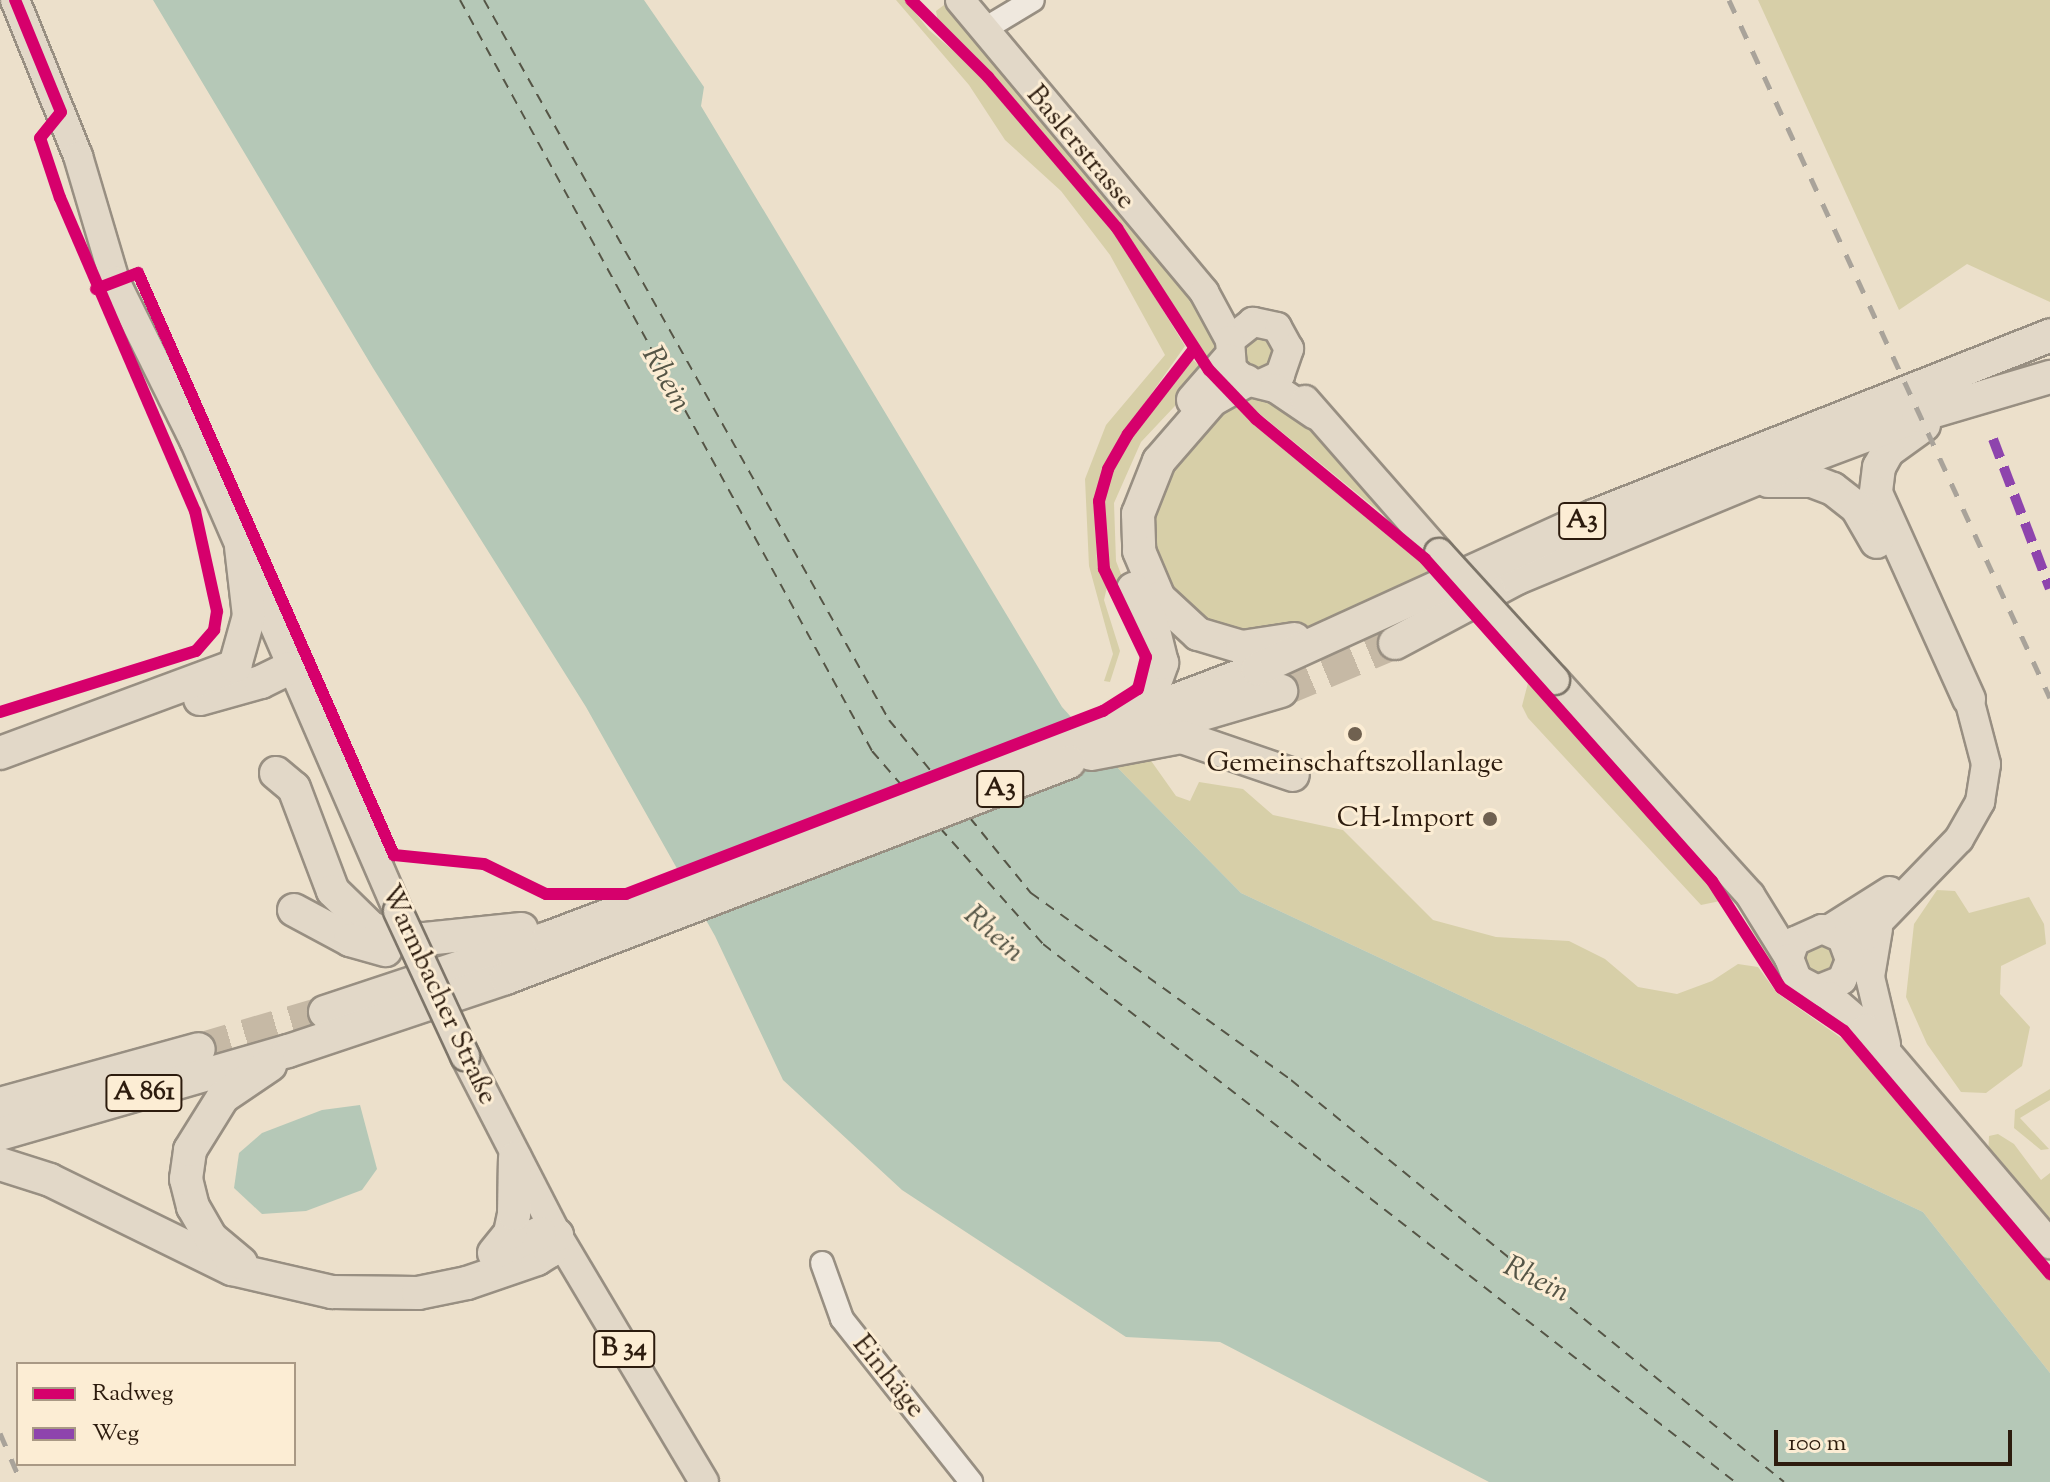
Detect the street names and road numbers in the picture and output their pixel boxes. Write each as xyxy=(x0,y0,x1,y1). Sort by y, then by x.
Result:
street label: Baslerstrasse xyxy=(1018,79,1142,217)
road number: A3 xyxy=(1558,499,1606,543)
road number: A3 xyxy=(976,767,1024,811)
street label: Warmbacher Straße xyxy=(372,880,504,1110)
road number: A 861 xyxy=(104,1071,184,1115)
road number: B 34 xyxy=(592,1327,656,1371)
street label: Einhäge xyxy=(844,1329,932,1425)

